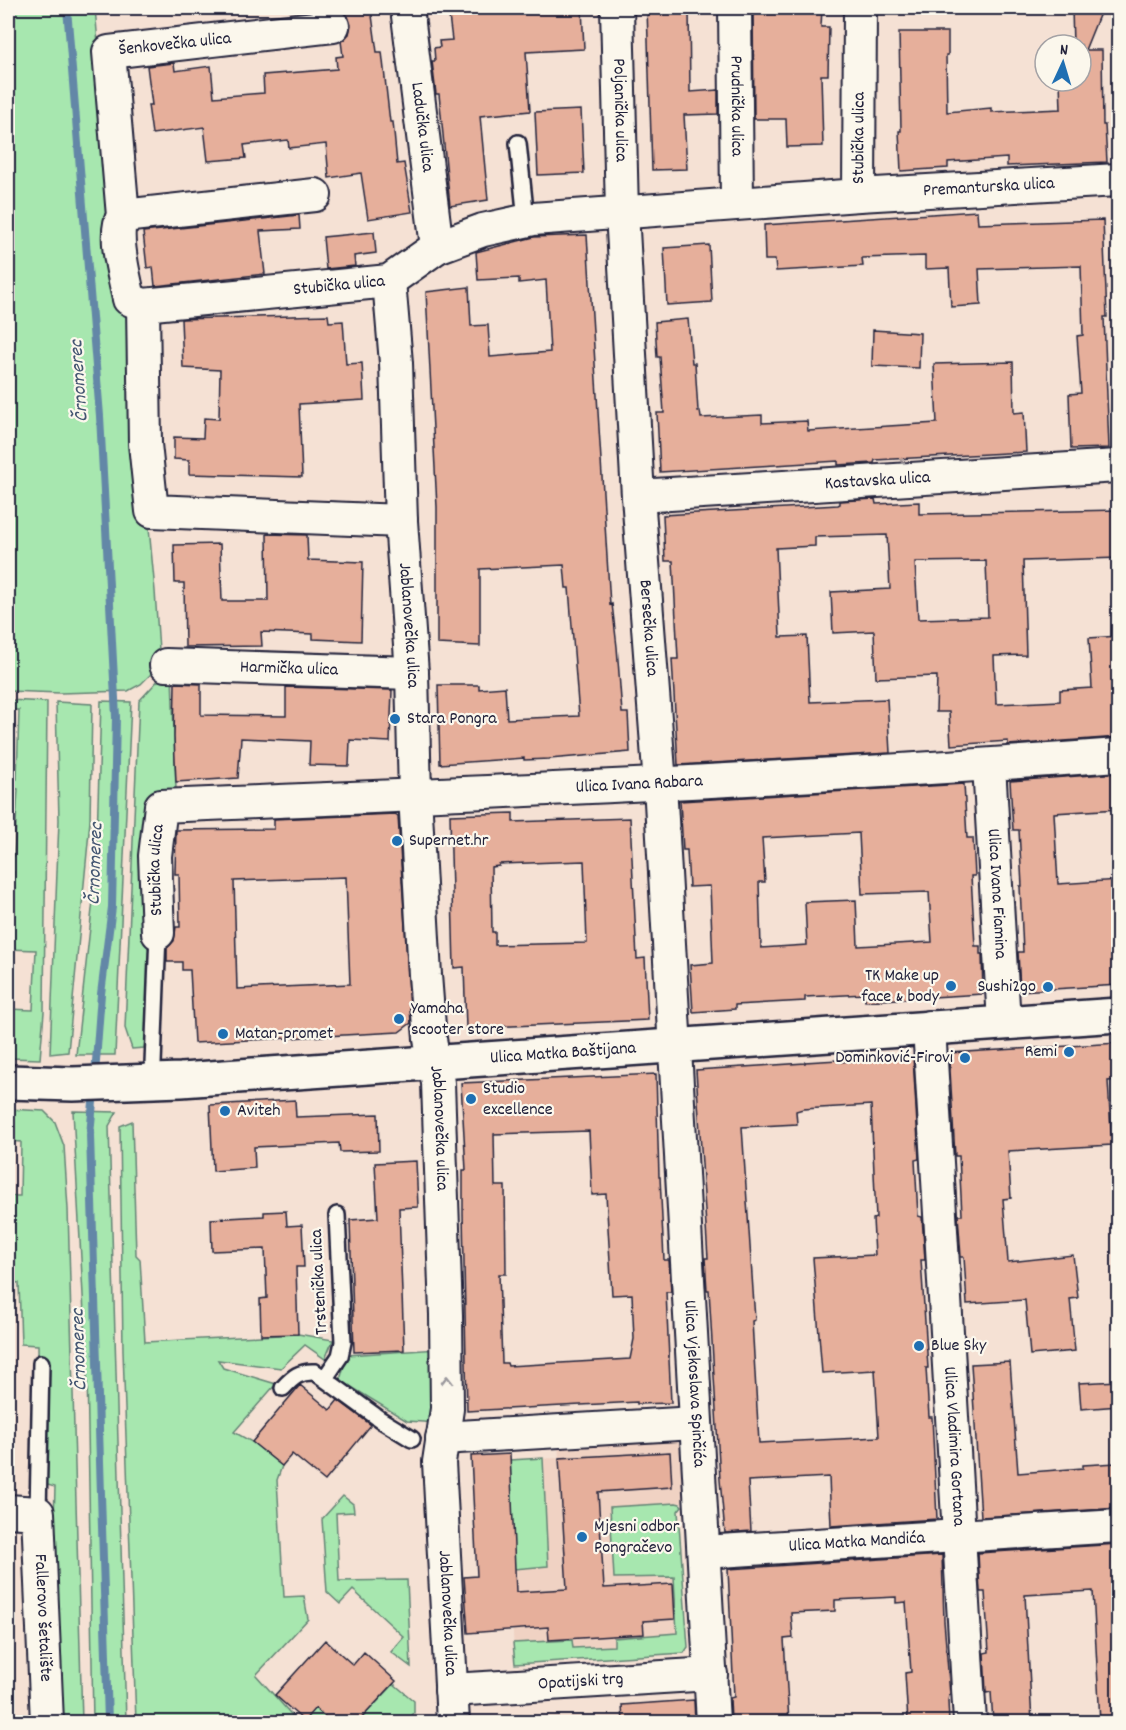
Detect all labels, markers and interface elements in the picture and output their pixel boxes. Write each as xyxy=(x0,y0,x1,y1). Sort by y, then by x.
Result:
street label: Šenkovečka ulica xyxy=(118,27,233,63)
north arrow xyxy=(1033,33,1093,93)
text: N xyxy=(1059,39,1069,62)
street label: Prudnička ulica xyxy=(723,55,749,157)
street label: Poljanička ulica xyxy=(606,58,633,163)
street label: Ladučka ulica xyxy=(404,81,440,174)
street label: Stubička ulica xyxy=(847,92,872,184)
street label: Premanturska ulica xyxy=(922,171,1056,204)
street label: Stubička ulica xyxy=(292,269,387,303)
water label: Črnomerec xyxy=(63,338,97,423)
street label: Kastavska ulica xyxy=(824,465,932,497)
street label: Jablanovečka ulica xyxy=(392,562,425,689)
street label: Bersečka ulica xyxy=(632,579,664,678)
street label: Harmička ulica xyxy=(239,655,339,683)
place label: Stara Pongra xyxy=(407,707,497,732)
marker: Stara Pongra xyxy=(388,712,402,726)
street label: Ulica Ivana Rabara xyxy=(575,769,704,800)
water label: Črnomerec xyxy=(81,821,111,906)
street label: Stubička ulica xyxy=(142,822,171,916)
street label: Ulica Ivana Fiamina xyxy=(980,828,1013,960)
place label: Supernet.hr xyxy=(409,829,489,854)
marker: Supernet.hr xyxy=(390,834,404,848)
place label: TK Make up face & body xyxy=(861,964,940,1010)
place label: Sushi2go xyxy=(977,975,1036,1000)
marker: TK Make up face & body xyxy=(944,979,958,993)
marker: Sushi2go xyxy=(1041,980,1055,994)
place label: Yamaha scooter store xyxy=(411,997,504,1043)
marker: Yamaha scooter store xyxy=(392,1012,406,1026)
place label: Matan-promet xyxy=(235,1022,334,1047)
marker: Matan-promet xyxy=(216,1027,230,1041)
street label: Ulica Matka Baštijana xyxy=(489,1036,637,1071)
place label: Remi xyxy=(1025,1040,1057,1065)
marker: Remi xyxy=(1062,1045,1076,1059)
place label: Dominković-Firovi xyxy=(835,1046,953,1071)
marker: Dominković-Firovi xyxy=(958,1051,972,1065)
street label: Jablanovečka ulica xyxy=(423,1063,454,1192)
place label: Studio excellence xyxy=(483,1077,553,1123)
marker: Studio excellence xyxy=(464,1092,478,1106)
place label: Aviteh xyxy=(237,1099,280,1124)
marker: Aviteh xyxy=(218,1104,232,1118)
street label: Trstenička ulica xyxy=(305,1228,335,1335)
street label: Ulica Vjekoslava Spinčića xyxy=(677,1299,711,1469)
water label: Črnomerec xyxy=(65,1307,95,1392)
place label: Blue Sky xyxy=(931,1334,987,1359)
marker: Blue Sky xyxy=(912,1339,926,1353)
street label: Ulica Vladimira Gortana xyxy=(937,1366,971,1527)
one-way arrow xyxy=(441,1375,453,1384)
place label: Mjesni odbor Pongračevo xyxy=(594,1515,680,1561)
street label: Ulica Matka Mandića xyxy=(788,1526,926,1559)
marker: Mjesni odbor Pongračevo xyxy=(575,1530,589,1544)
street label: Jablanovečka ulica xyxy=(431,1550,463,1677)
street label: Fallerovo šetalište xyxy=(27,1553,58,1682)
street label: Opatijski trg xyxy=(537,1667,624,1697)

